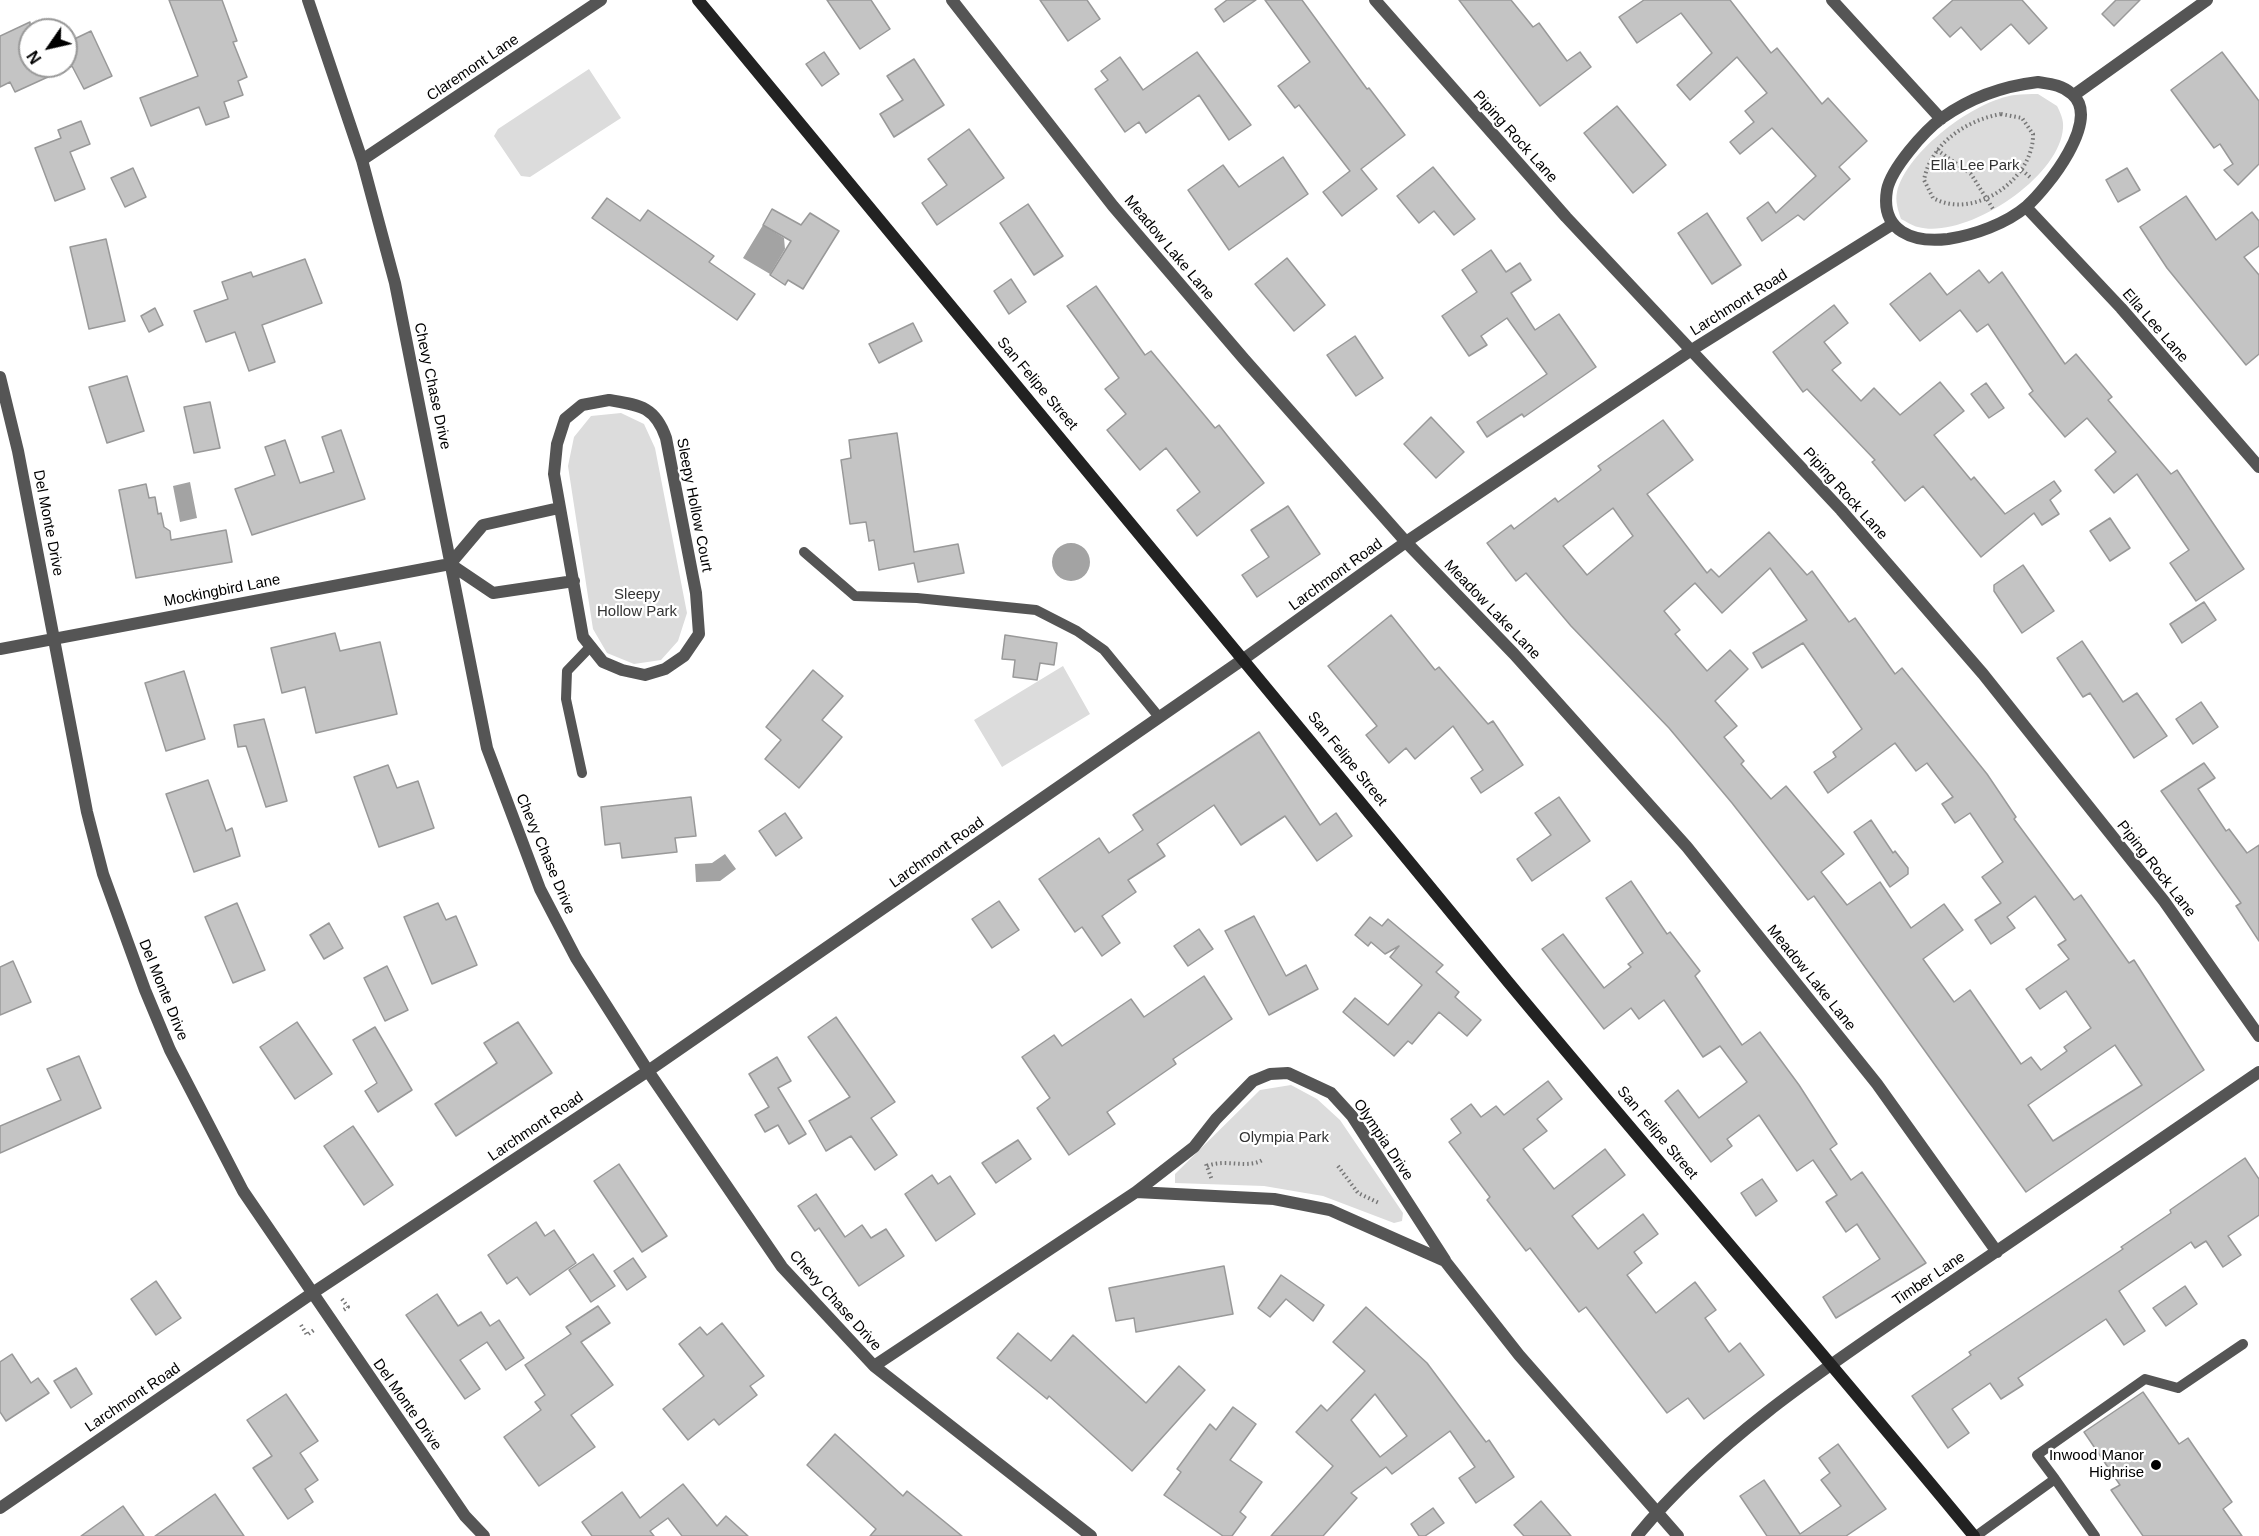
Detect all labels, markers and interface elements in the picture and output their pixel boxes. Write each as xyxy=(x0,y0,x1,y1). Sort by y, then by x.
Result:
north arrow xyxy=(18,18,78,78)
street label: Claremont Lane xyxy=(424,31,522,105)
text: N xyxy=(24,48,45,67)
street label: Piping Rock Lane xyxy=(1469,87,1561,187)
park label: Ella Lee Park xyxy=(1930,157,2020,175)
street label: Meadow Lake Lane xyxy=(1120,192,1218,304)
street label: Larchmont Road xyxy=(1687,266,1791,340)
street label: Ella Lee Lane xyxy=(2118,285,2192,367)
street label: Chevy Chase Drive xyxy=(410,321,454,451)
street label: San Felipe Street xyxy=(993,334,1081,434)
street label: Sleepy Hollow Court xyxy=(672,437,716,573)
street label: Piping Rock Lane xyxy=(1799,444,1891,544)
street label: Del Monte Drive xyxy=(29,469,67,577)
street label: Larchmont Road xyxy=(1286,535,1386,615)
street label: Meadow Lake Lane xyxy=(1440,557,1544,663)
street label: Mockingbird Lane xyxy=(162,571,282,611)
park label: Sleepy Hollow Park xyxy=(597,586,677,621)
street label: San Felipe Street xyxy=(1304,708,1390,810)
street label: Chevy Chase Drive xyxy=(511,791,579,917)
street label: Larchmont Road xyxy=(886,814,988,892)
street label: Piping Rock Lane xyxy=(2113,817,2199,921)
street label: Meadow Lake Lane xyxy=(1763,921,1859,1035)
street label: Del Monte Drive xyxy=(135,937,191,1043)
street label: San Felipe Street xyxy=(1613,1083,1701,1183)
street label: Larchmont Road xyxy=(485,1089,587,1165)
street label: Olympia Drive xyxy=(1349,1096,1417,1184)
park label: Olympia Park xyxy=(1239,1129,1329,1147)
street label: Chevy Chase Drive xyxy=(785,1247,885,1355)
street label: Timber Lane xyxy=(1889,1248,1969,1310)
street label: Del Monte Drive xyxy=(369,1356,445,1454)
street label: Larchmont Road xyxy=(82,1360,184,1436)
place label: Inwood Manor Highrise xyxy=(2049,1447,2144,1482)
marker: Inwood Manor Highrise xyxy=(2149,1458,2163,1472)

